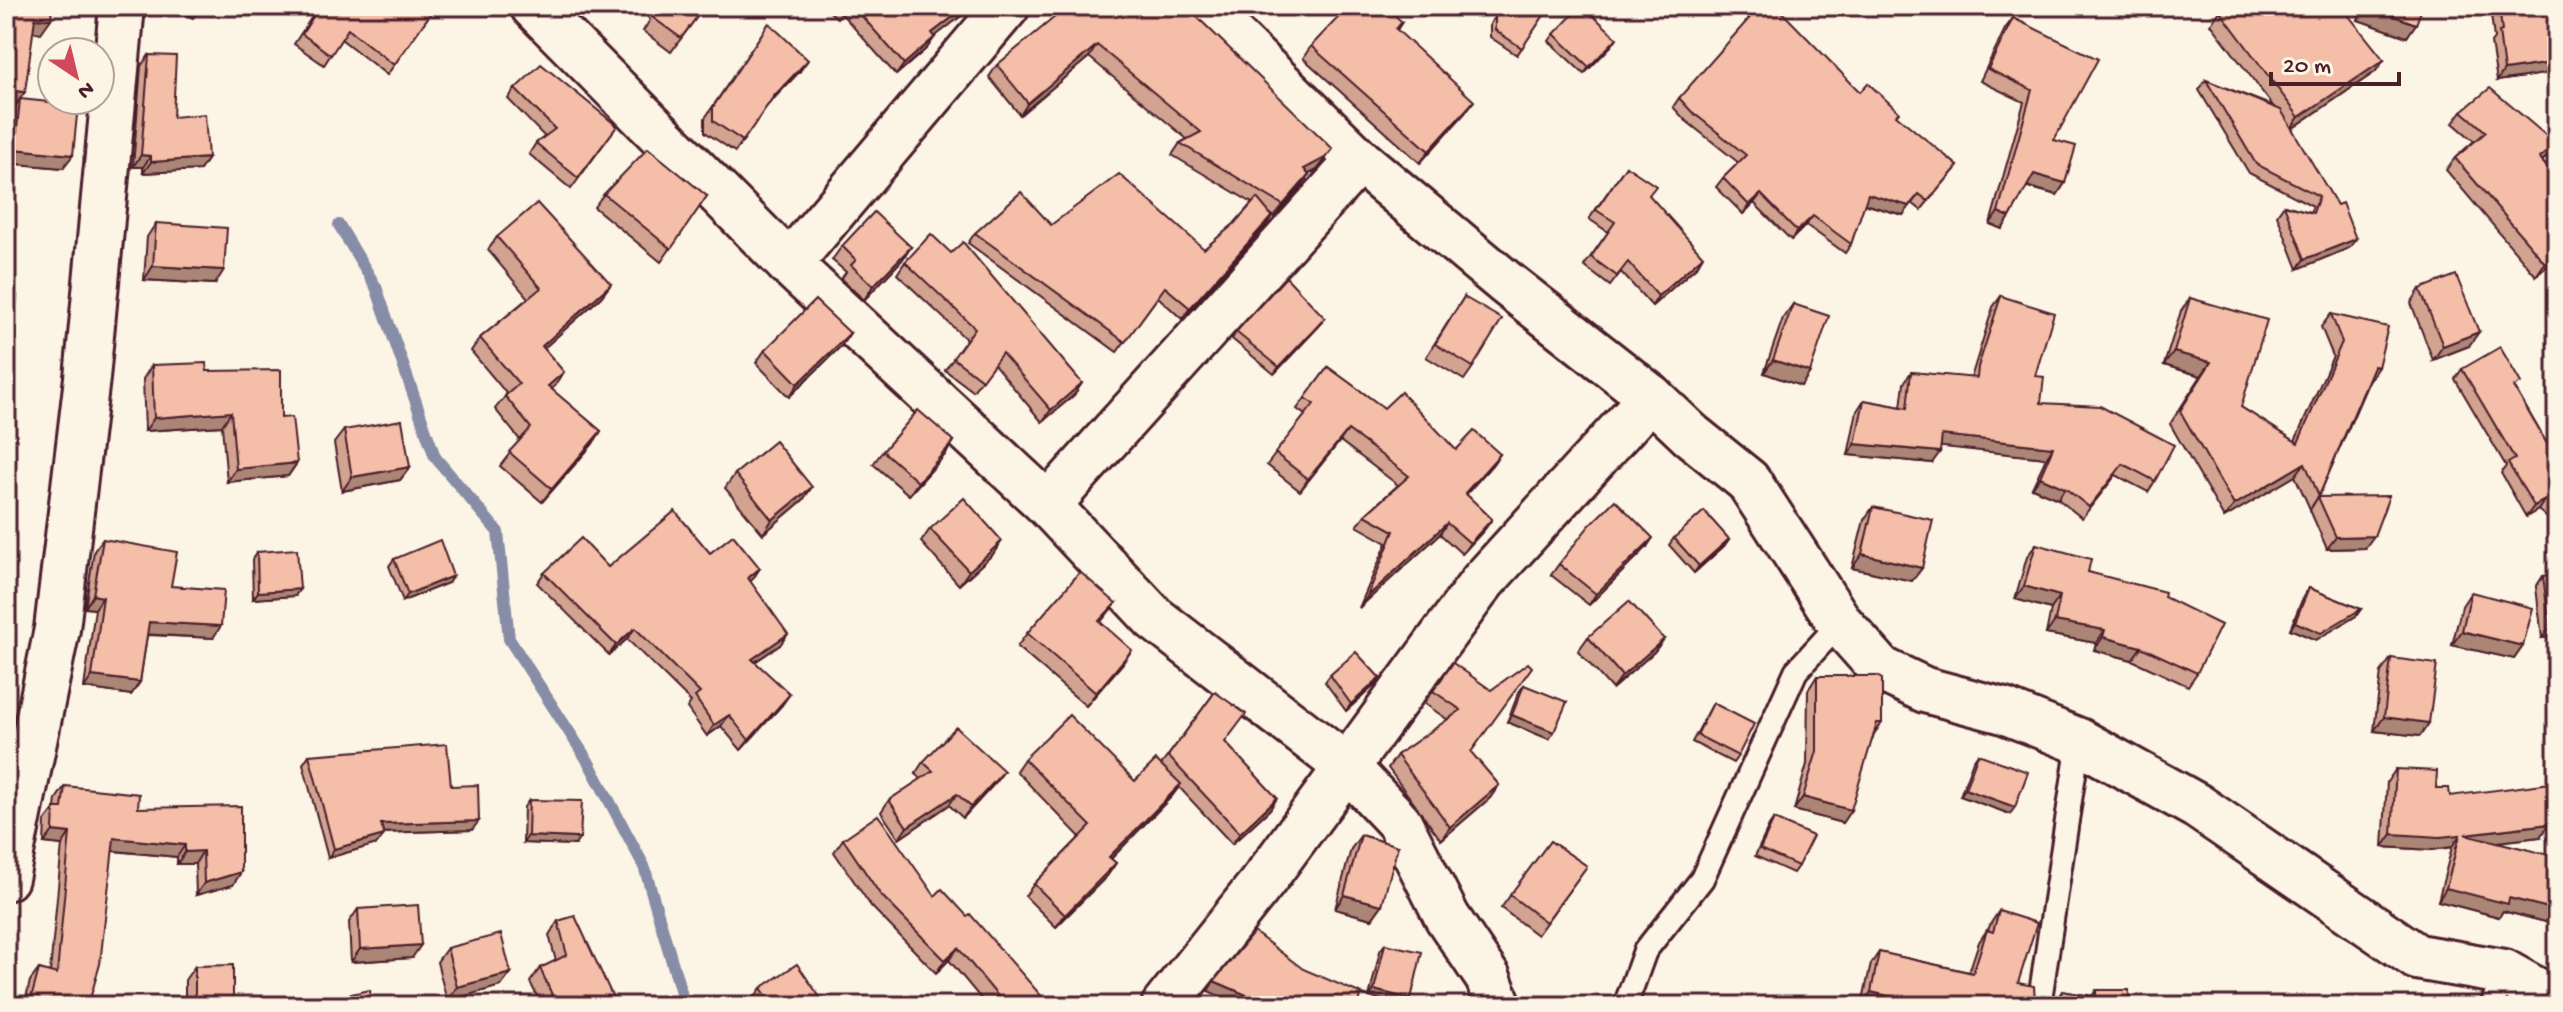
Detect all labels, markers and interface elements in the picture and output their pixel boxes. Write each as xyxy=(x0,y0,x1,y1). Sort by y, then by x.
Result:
north arrow xyxy=(36,36,116,116)
scale bar xyxy=(2271,36,2399,86)
text: 20 m xyxy=(2283,53,2331,82)
text: N xyxy=(72,74,99,104)

